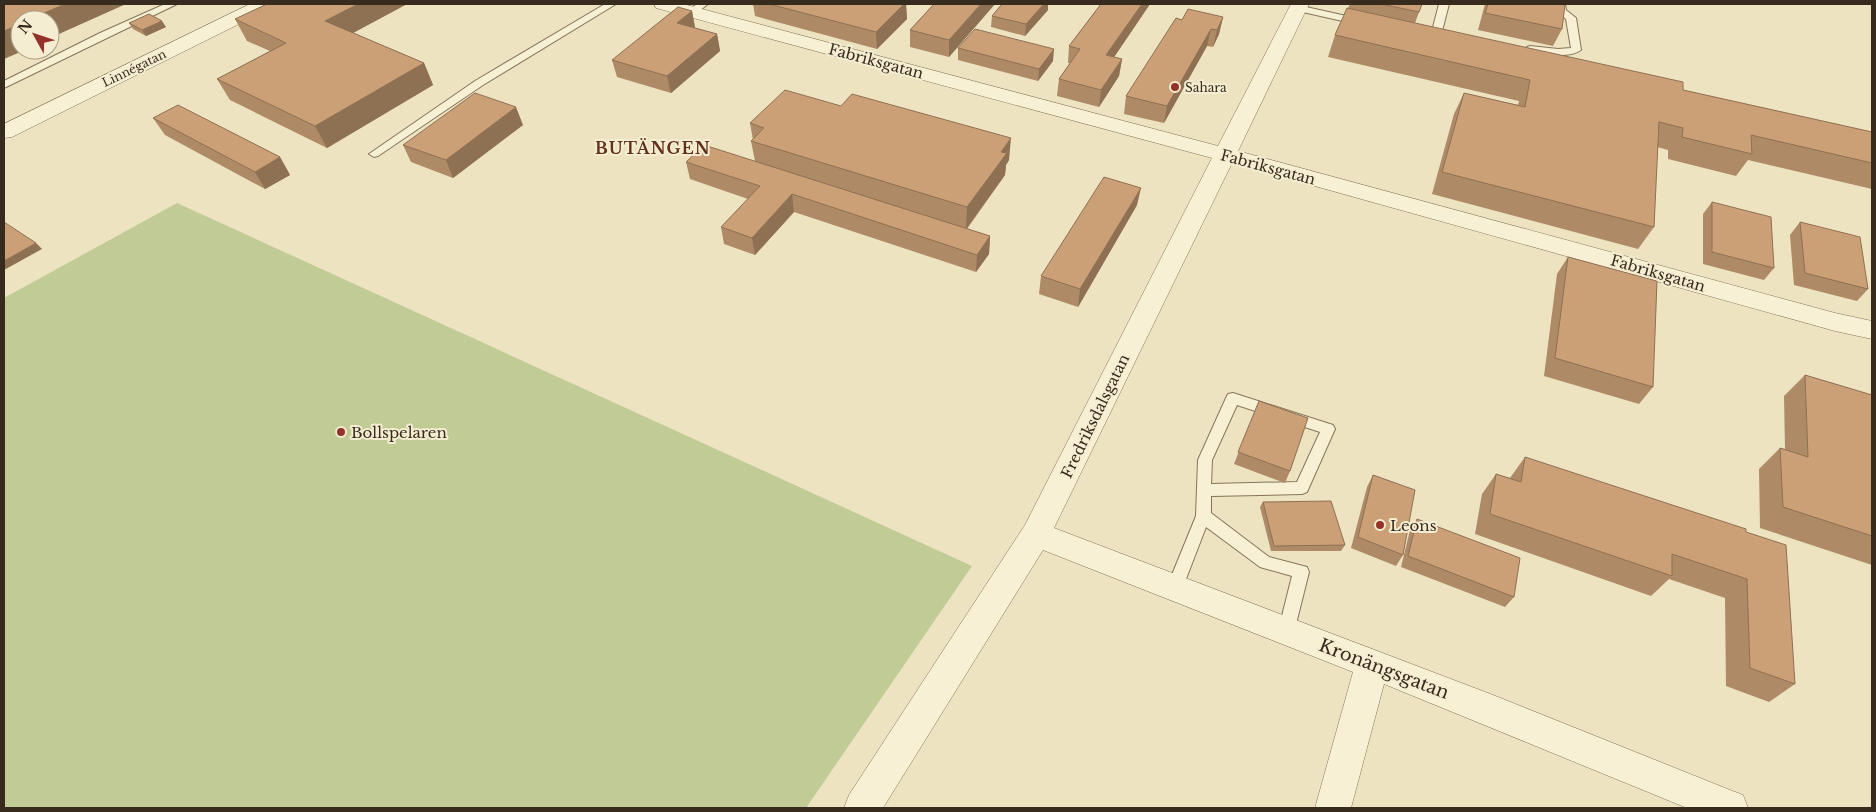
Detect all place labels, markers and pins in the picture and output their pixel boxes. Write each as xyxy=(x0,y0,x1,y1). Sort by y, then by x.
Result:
place label: Sahara xyxy=(1185,80,1227,95)
marker: Sahara xyxy=(1169,81,1181,93)
place label: Bollspelaren xyxy=(351,423,447,442)
marker: Bollspelaren xyxy=(335,426,347,438)
place label: Leons xyxy=(1390,516,1437,535)
marker: Leons xyxy=(1374,519,1386,531)

